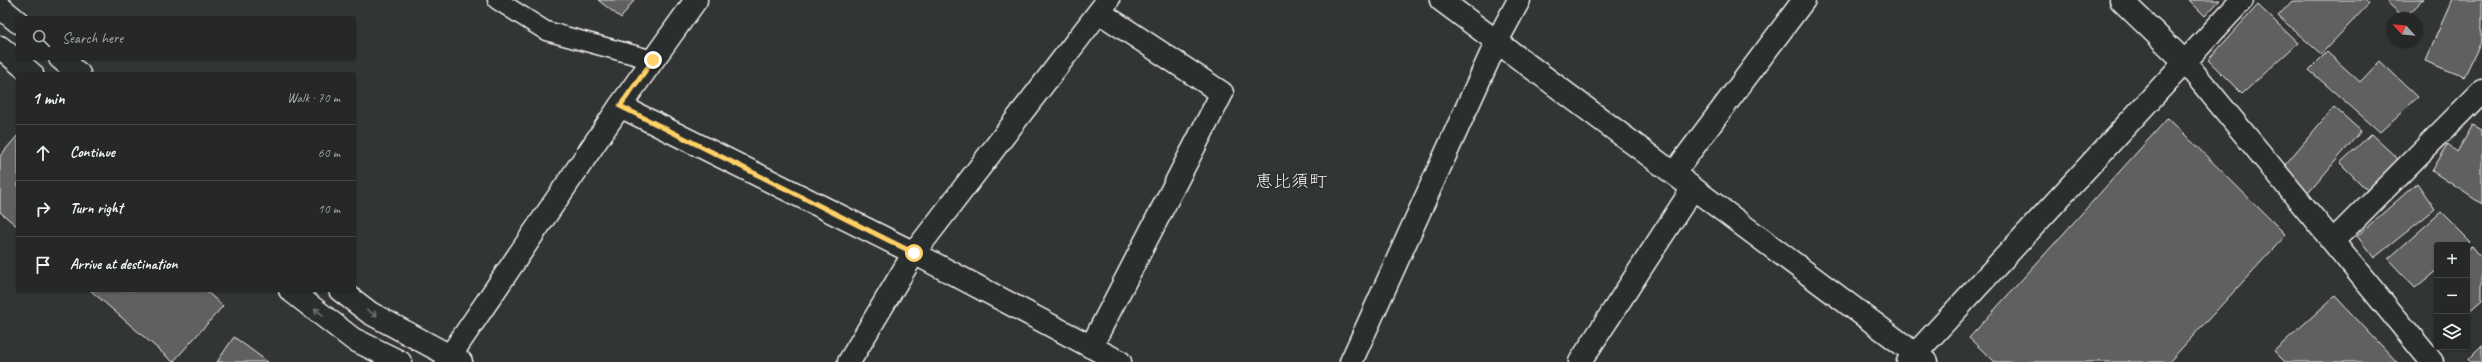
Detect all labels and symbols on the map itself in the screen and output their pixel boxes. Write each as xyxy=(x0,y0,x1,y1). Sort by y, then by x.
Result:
north arrow xyxy=(2386,12,2422,48)
route end xyxy=(644,51,662,69)
district label: 恵比須町 xyxy=(1255,170,1327,192)
route start xyxy=(905,244,923,262)
one-way arrow xyxy=(314,308,325,317)
one-way arrow xyxy=(366,309,377,318)

